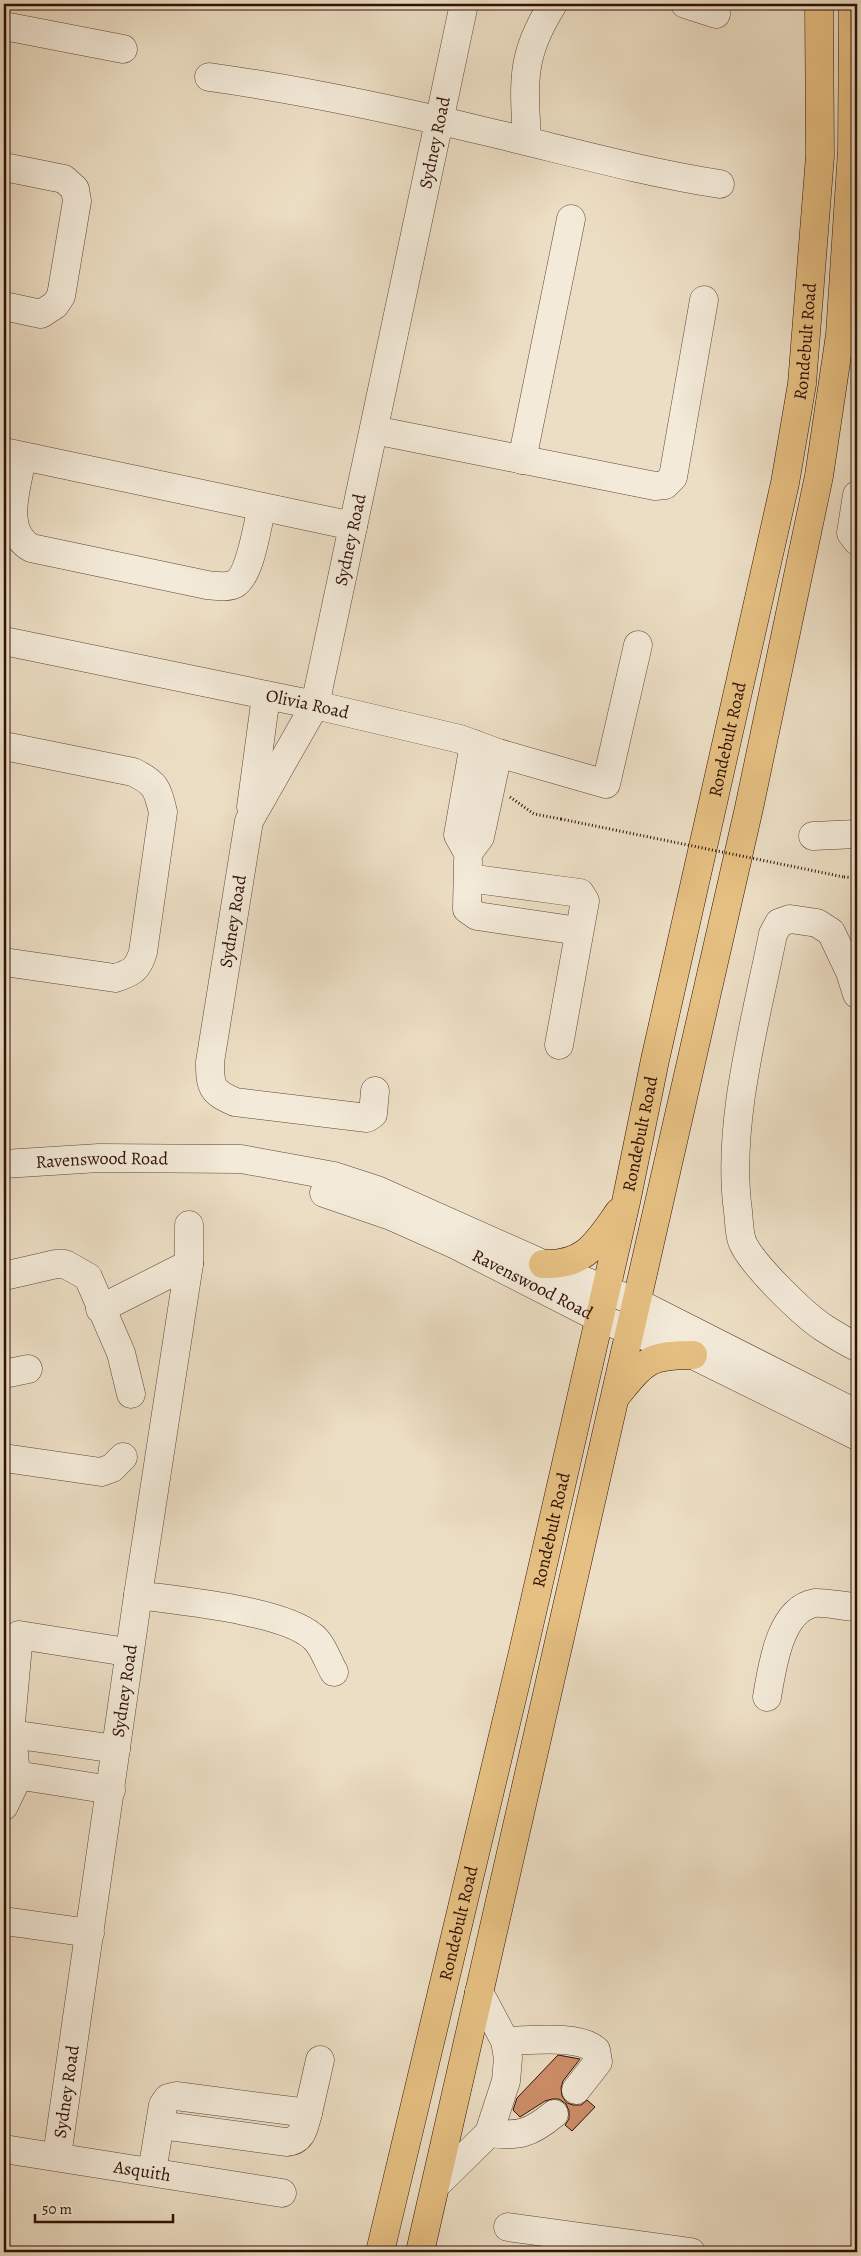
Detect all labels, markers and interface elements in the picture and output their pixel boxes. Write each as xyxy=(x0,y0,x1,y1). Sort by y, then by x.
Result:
street label: Sydney Road xyxy=(413,94,456,191)
street label: Rondebult Road xyxy=(787,282,822,402)
street label: Sydney Road xyxy=(329,491,372,588)
street label: Rondebult Road xyxy=(703,679,752,799)
street label: Olivia Road xyxy=(264,683,352,725)
street label: Sydney Road xyxy=(213,873,252,969)
street label: Rondebult Road xyxy=(616,1074,663,1194)
street label: Ravenswood Road xyxy=(35,1146,169,1174)
street label: Ravenswood Road xyxy=(468,1243,597,1325)
street label: Rondebult Road xyxy=(526,1470,576,1590)
street label: Sydney Road xyxy=(106,1642,143,1739)
street label: Rondebult Road xyxy=(433,1863,484,1983)
street label: Sydney Road xyxy=(48,2043,85,2140)
street label: Asquith xyxy=(111,2154,173,2187)
scale bar xyxy=(35,2191,172,2223)
text: 50 m xyxy=(42,2199,72,2219)

